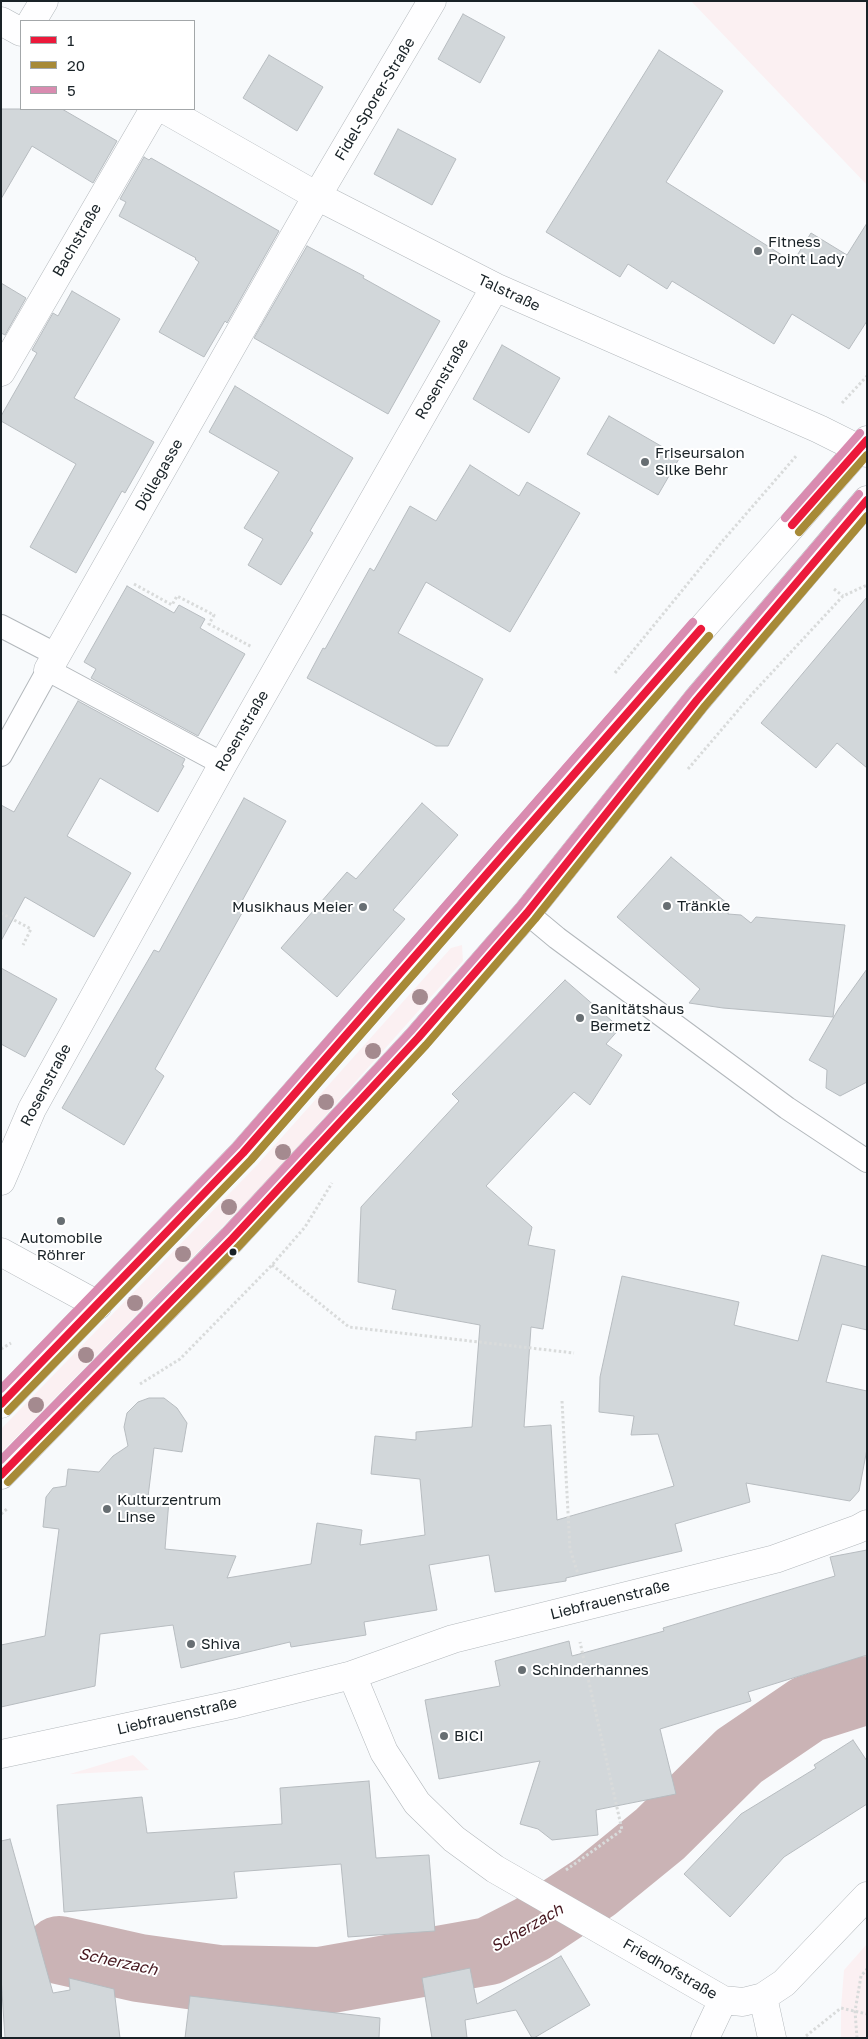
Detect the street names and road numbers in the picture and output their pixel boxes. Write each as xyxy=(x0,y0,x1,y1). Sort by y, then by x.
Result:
street label: Fidel-Sporer-Straße xyxy=(331,34,419,164)
street label: Bachstraße xyxy=(49,200,105,280)
street label: Talstraße xyxy=(475,271,543,315)
street label: Rosenstraße xyxy=(412,335,472,423)
street label: Döllegasse xyxy=(131,436,187,514)
street label: Rosenstraße xyxy=(212,687,272,775)
street label: Rosenstraße xyxy=(17,1041,75,1129)
street label: Liebfrauenstraße xyxy=(548,1576,672,1624)
street label: Liebfrauenstraße xyxy=(115,1693,239,1739)
street label: Friedhofstraße xyxy=(620,1935,720,2003)

